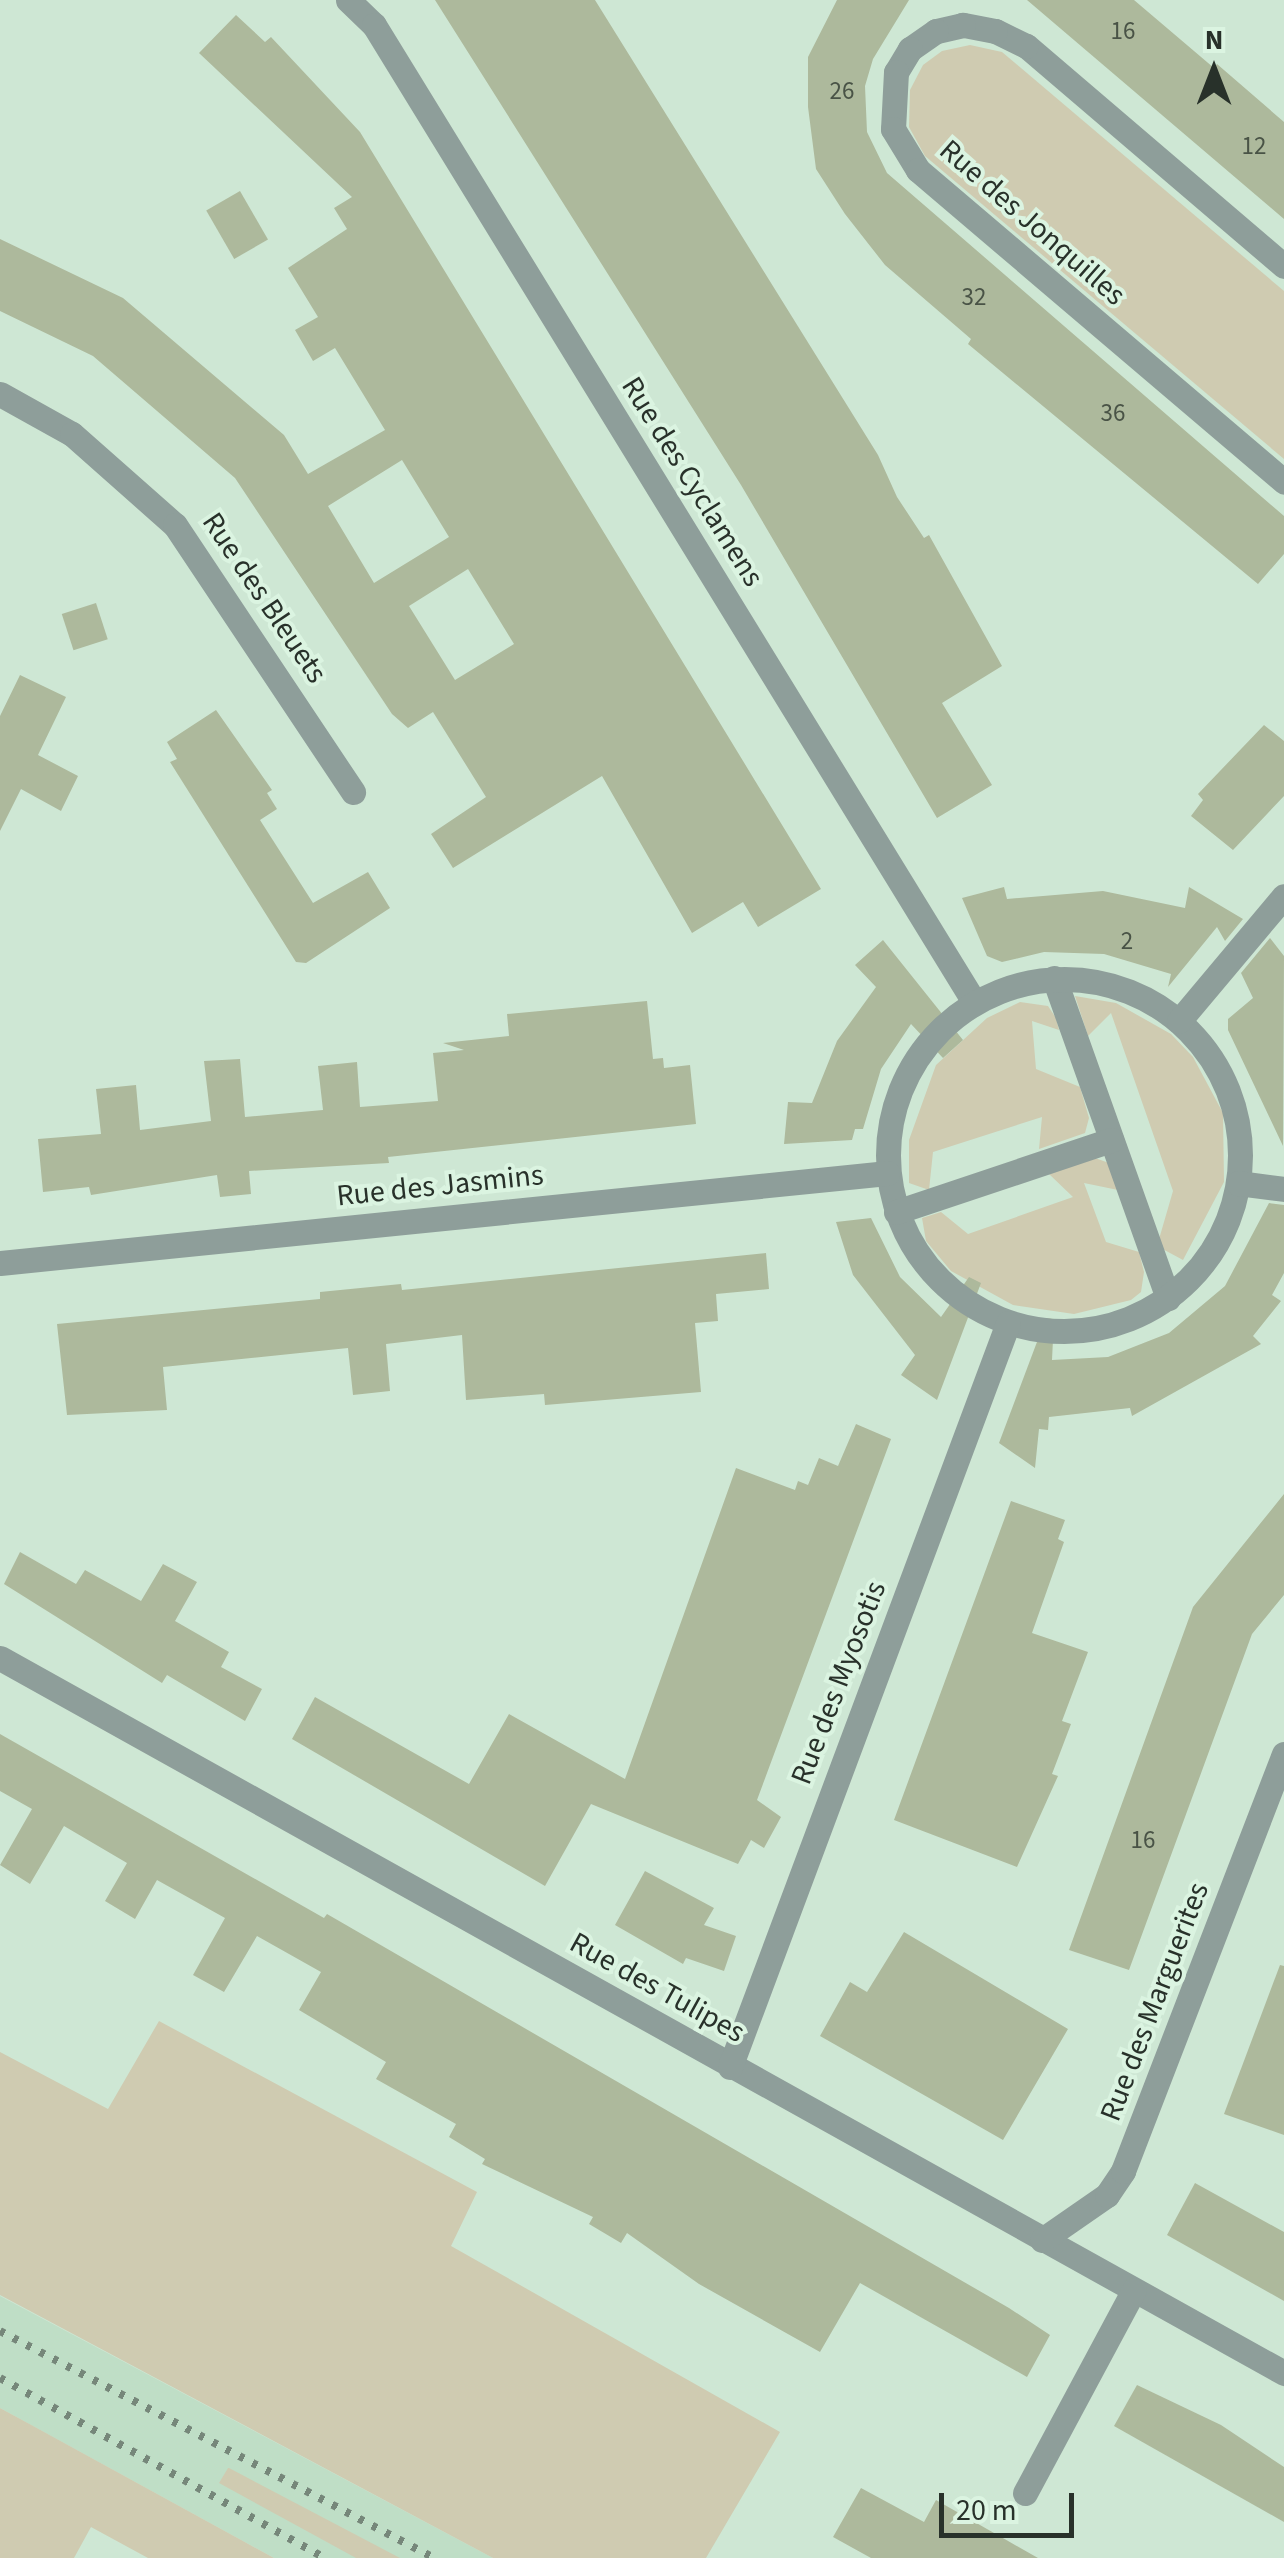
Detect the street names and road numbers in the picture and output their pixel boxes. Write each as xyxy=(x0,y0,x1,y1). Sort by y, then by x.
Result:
street label: Rue des Jonquilles xyxy=(932,132,1132,314)
street label: Rue des Cyclamens xyxy=(613,371,771,593)
street label: Rue des Bleuets xyxy=(194,506,334,690)
street label: Rue des Jasmins xyxy=(335,1157,545,1215)
street label: Rue des Myosotis xyxy=(784,1576,894,1790)
street label: Rue des Marguerites xyxy=(1093,1878,1217,2126)
street label: Rue des Tulipes xyxy=(563,1925,751,2051)

